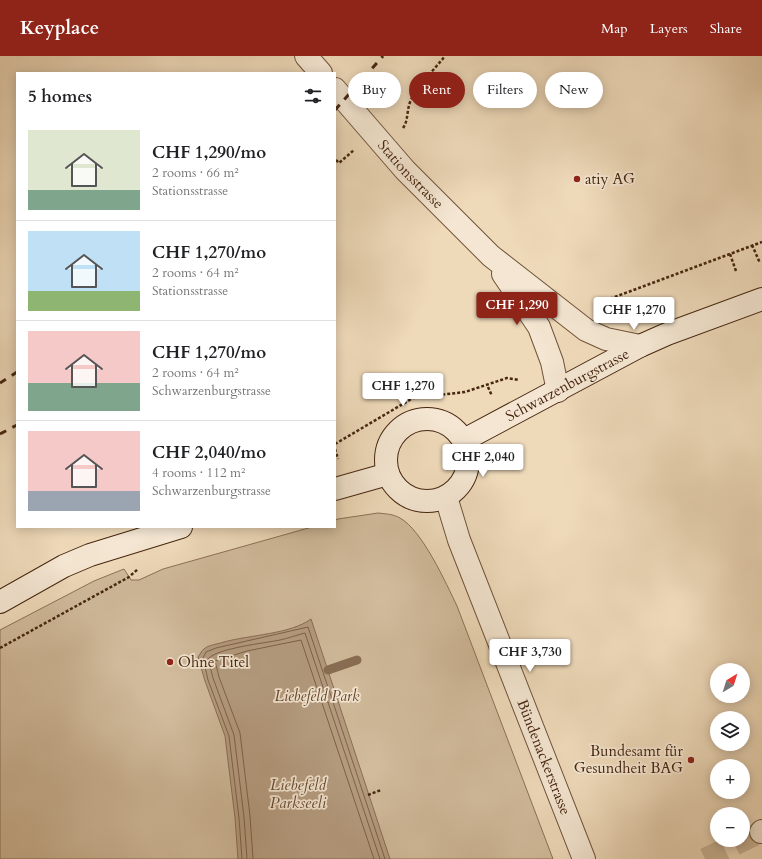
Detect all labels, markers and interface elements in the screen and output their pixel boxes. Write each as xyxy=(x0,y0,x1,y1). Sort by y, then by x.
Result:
text: Keyplace xyxy=(20,15,99,41)
text: Map xyxy=(601,19,628,38)
text: Layers xyxy=(650,19,688,38)
text: Share xyxy=(710,19,742,38)
chip: Buy xyxy=(348,72,401,108)
chip: Rent xyxy=(409,72,465,108)
chip: Filters xyxy=(473,72,537,108)
chip: New xyxy=(545,72,603,108)
text: 5 homes xyxy=(28,85,92,108)
icon: filters xyxy=(302,85,324,107)
street label: Stationsstrasse xyxy=(373,135,448,213)
text: CHF 1,290/mo xyxy=(152,141,266,164)
icon: home xyxy=(60,146,108,194)
text: 2 rooms · 66 m² xyxy=(152,164,239,182)
place label: atiy AG xyxy=(585,169,635,189)
marker: atiy AG xyxy=(572,174,582,184)
text: Stationsstrasse xyxy=(152,182,228,200)
text: CHF 1,270/mo xyxy=(152,241,266,264)
icon: home xyxy=(60,247,108,295)
text: 2 rooms · 64 m² xyxy=(152,264,239,282)
text: Stationsstrasse xyxy=(152,282,228,300)
pin: CHF 1,290 xyxy=(471,292,563,326)
text: CHF 1,290 xyxy=(485,296,549,314)
pin: CHF 1,270 xyxy=(588,297,680,331)
text: CHF 1,270 xyxy=(602,301,666,319)
text: CHF 1,270/mo xyxy=(152,341,266,364)
street label: Schwarzenburgstrasse xyxy=(502,344,633,426)
icon: home xyxy=(60,347,108,395)
text: 2 rooms · 64 m² xyxy=(152,364,239,382)
pin: CHF 1,270 xyxy=(357,373,449,407)
text: CHF 1,270 xyxy=(371,377,435,395)
text: Schwarzenburgstrasse xyxy=(152,382,271,400)
text: CHF 2,040/mo xyxy=(152,441,266,464)
pin: CHF 2,040 xyxy=(437,444,529,478)
icon: home xyxy=(60,447,108,495)
text: CHF 2,040 xyxy=(451,448,515,466)
text: 4 rooms · 112 m² xyxy=(152,464,245,482)
text: Schwarzenburgstrasse xyxy=(152,482,271,500)
pin: CHF 3,730 xyxy=(484,639,576,673)
text: CHF 3,730 xyxy=(498,643,562,661)
place label: Ohne Titel xyxy=(178,652,249,672)
marker: Ohne Titel xyxy=(165,657,175,667)
north arrow xyxy=(710,663,750,703)
map controls xyxy=(710,663,750,847)
park label: Liebefeld Park xyxy=(275,686,360,706)
street label: Bündenackerstrasse xyxy=(512,696,576,818)
button: layers xyxy=(710,711,750,751)
place label: Bundesamt für Gesundheit BAG xyxy=(574,741,684,778)
marker: Bundesamt für Gesundheit BAG xyxy=(686,755,696,765)
button: + xyxy=(710,759,750,799)
water label: Liebefeld Parkseeli xyxy=(270,774,327,814)
button: − xyxy=(710,807,750,847)

